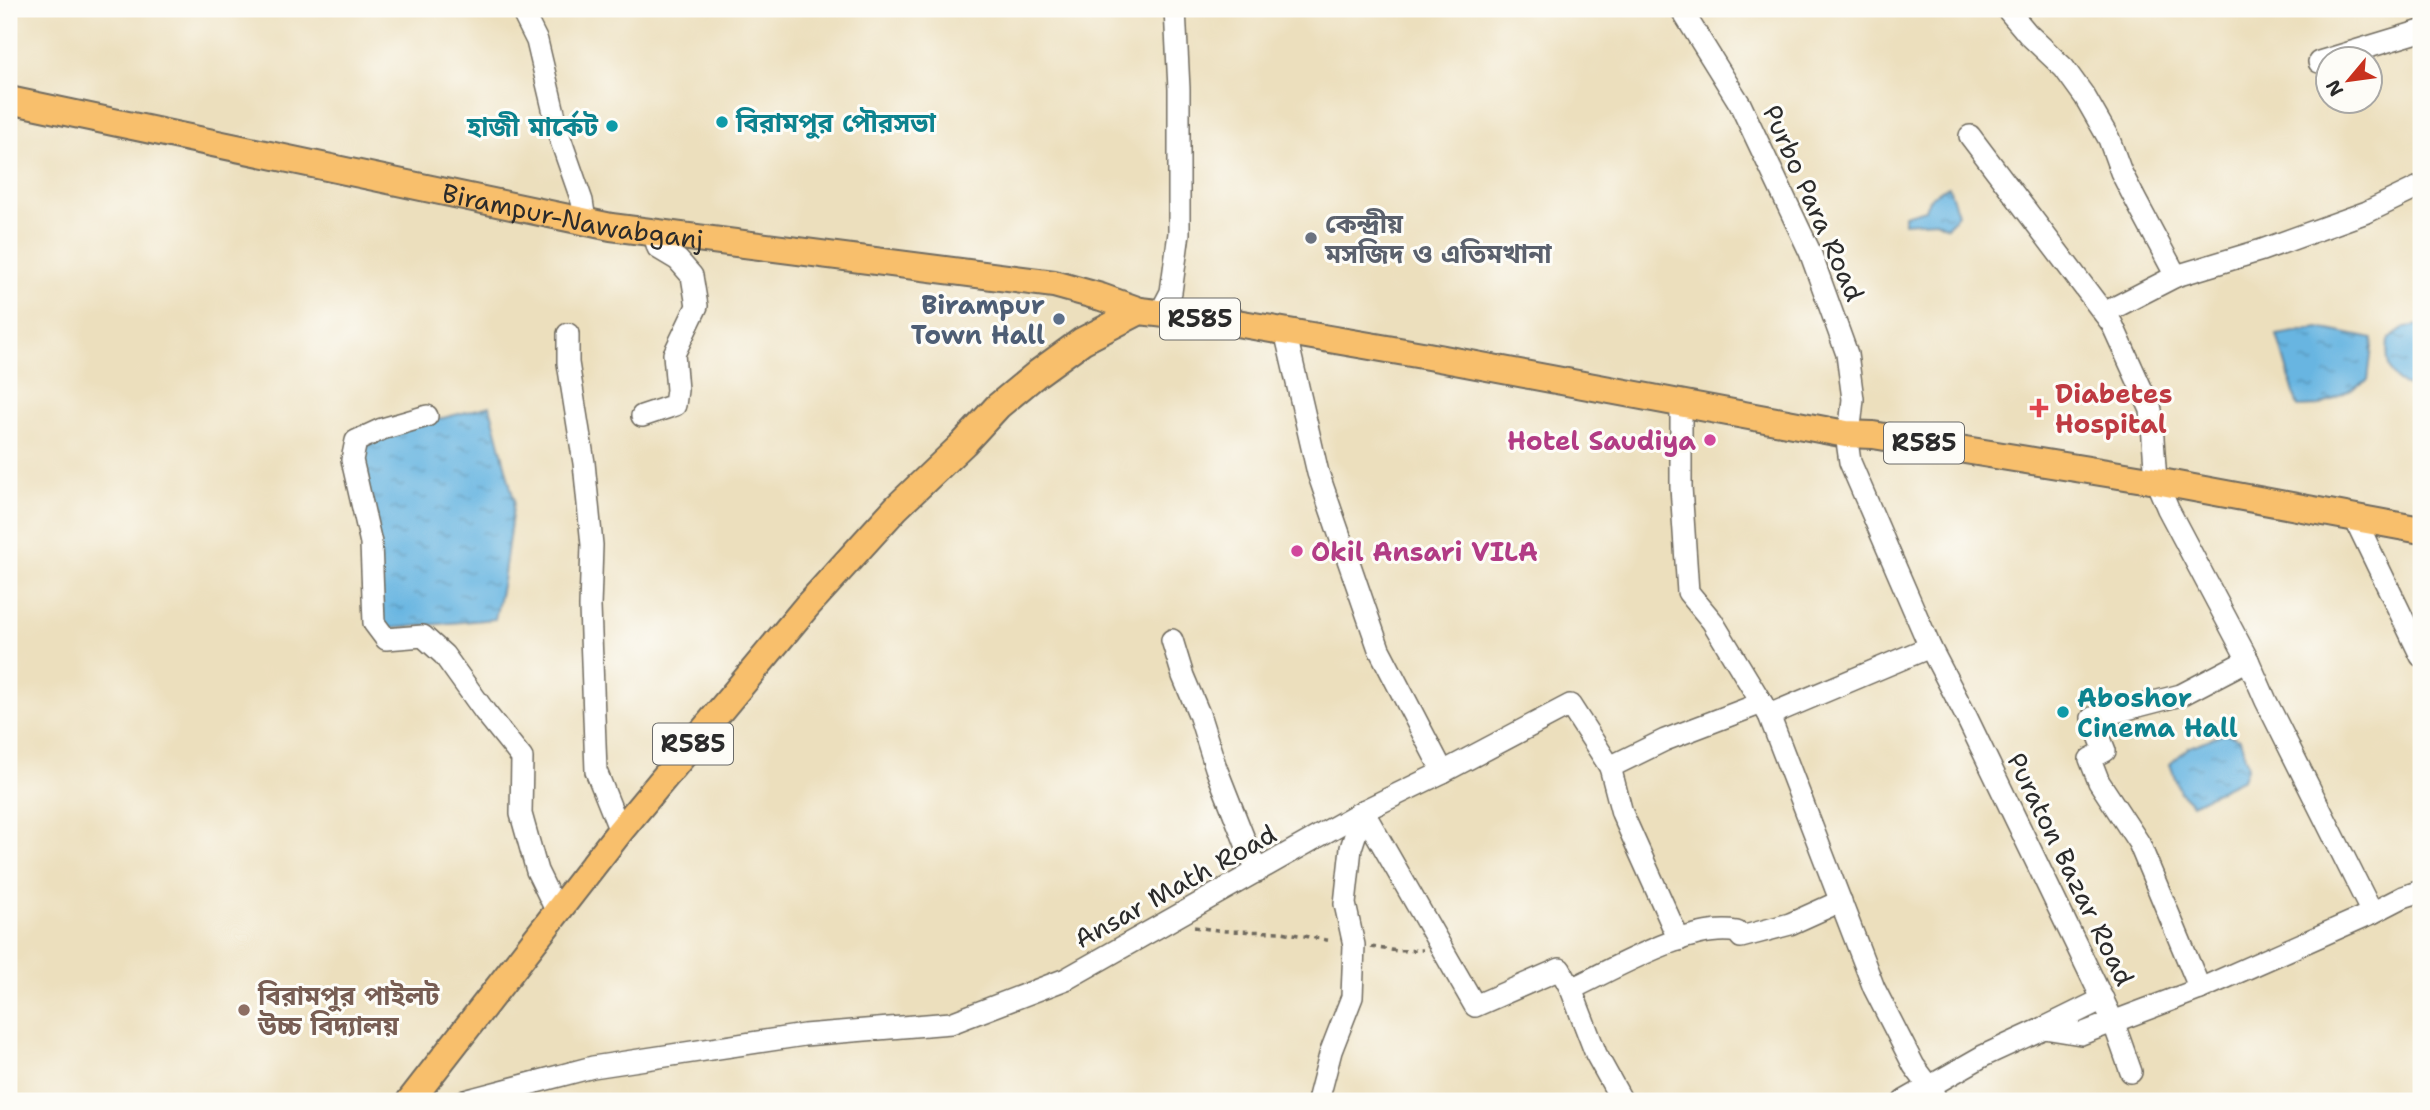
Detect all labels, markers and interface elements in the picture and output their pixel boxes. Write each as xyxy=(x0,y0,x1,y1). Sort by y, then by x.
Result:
north arrow xyxy=(2314,46,2384,116)
text: N xyxy=(2320,75,2349,101)
street label: Purbo Para Road xyxy=(1755,99,1873,307)
place label: বিরামপুর পৌরসভা xyxy=(735,105,937,140)
place label: হাজী মার্কেট xyxy=(466,109,598,144)
marker: বিরামপুর পৌরসভা xyxy=(714,114,730,130)
marker: হাজী মার্কেট xyxy=(604,118,620,134)
street label: Birampur-Nawabganj xyxy=(439,174,706,256)
place label: কেন্দ্রীয় মসজিদ ও এতিমখানা xyxy=(1324,206,1552,271)
marker: কেন্দ্রীয় মসজিদ ও এতিমখানা xyxy=(1303,230,1319,246)
place label: Birampur Town Hall xyxy=(911,287,1045,352)
road number: R585 xyxy=(1160,298,1240,340)
marker: Birampur Town Hall xyxy=(1051,311,1067,327)
place label: Diabetes Hospital xyxy=(2055,376,2172,441)
marker: Diabetes Hospital xyxy=(2029,398,2049,418)
road number: R585 xyxy=(1884,422,1964,463)
place label: Hotel Saudiya xyxy=(1507,423,1696,458)
marker: Hotel Saudiya xyxy=(1702,432,1718,448)
place label: Okil Ansari VILA xyxy=(1311,534,1538,569)
marker: Okil Ansari VILA xyxy=(1289,543,1305,559)
place label: Aboshor Cinema Hall xyxy=(2077,680,2238,745)
marker: Aboshor Cinema Hall xyxy=(2055,704,2071,720)
road number: R585 xyxy=(653,724,733,764)
street label: Puraton Bazar Road xyxy=(1999,747,2143,991)
street label: Ansar Math Road xyxy=(1068,816,1282,956)
place label: বিরামপুর পাইলট উচ্চ বিদ্যালয় xyxy=(257,978,440,1043)
marker: বিরামপুর পাইলট উচ্চ বিদ্যালয় xyxy=(236,1002,252,1018)

